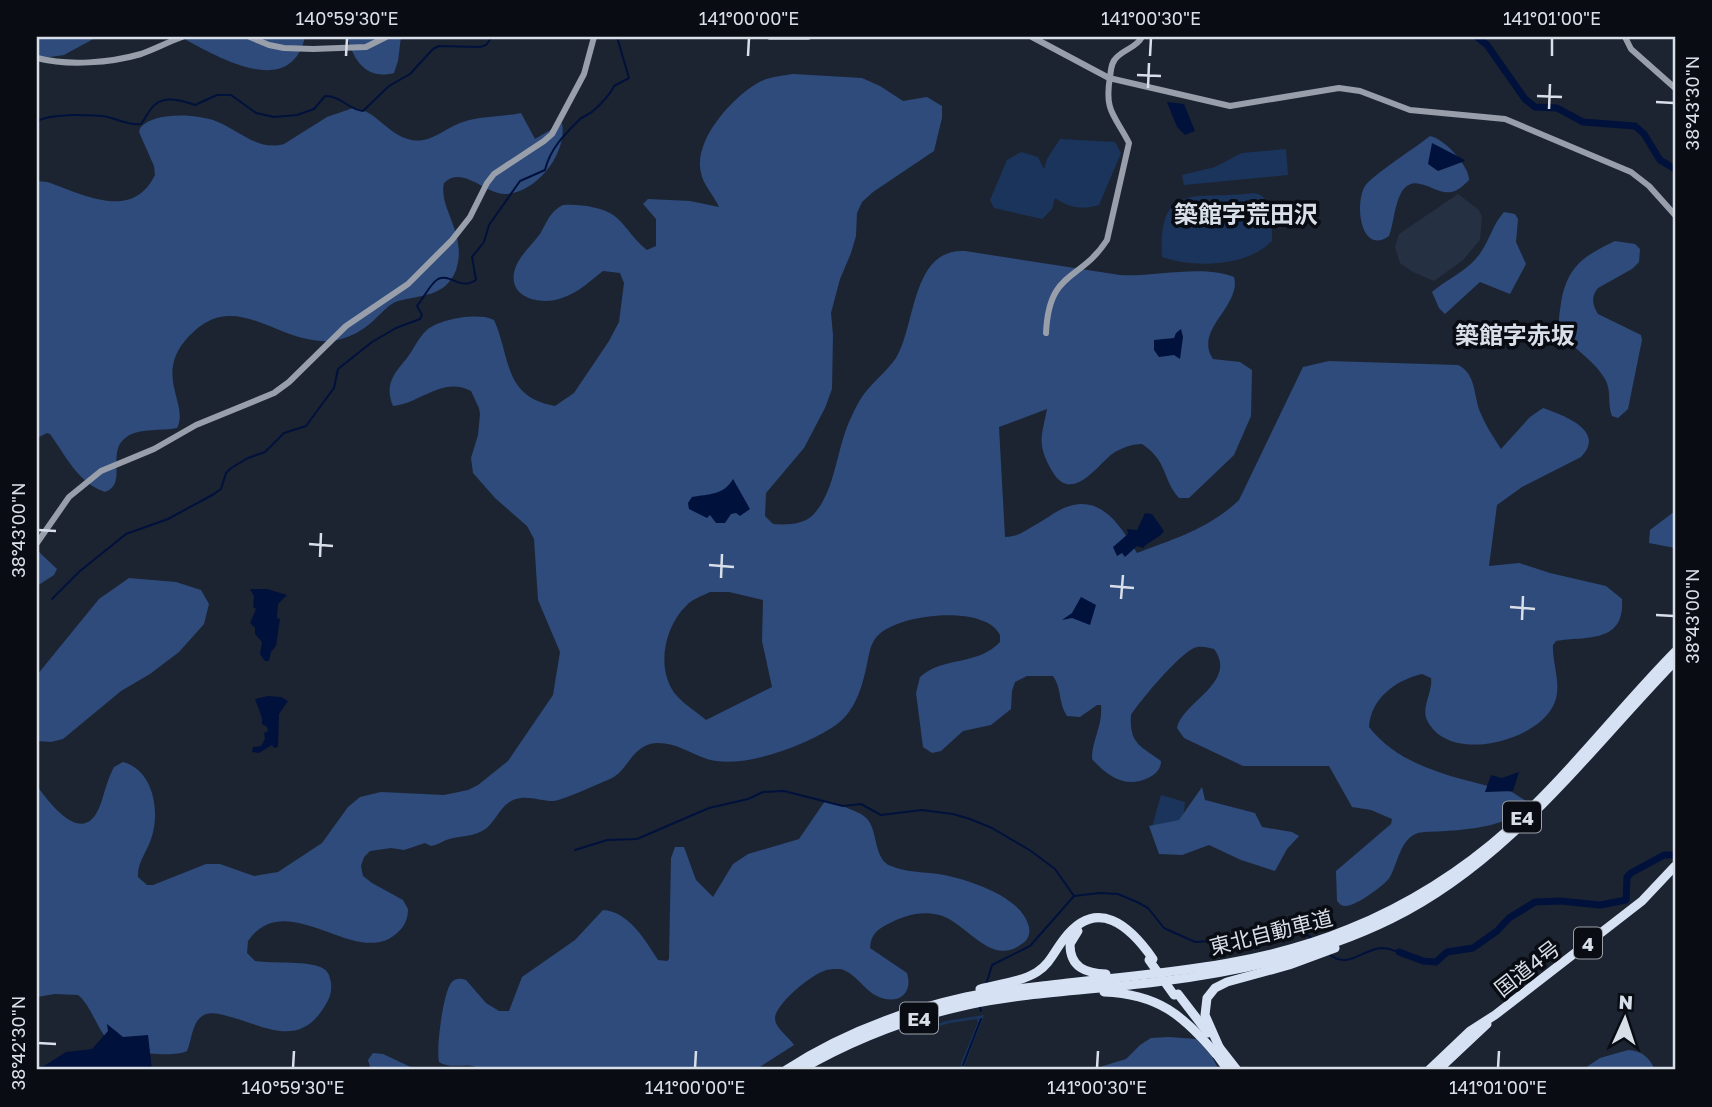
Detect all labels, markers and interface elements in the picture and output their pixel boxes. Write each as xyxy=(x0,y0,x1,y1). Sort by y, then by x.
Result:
text: 140°59'30"E xyxy=(296,7,398,29)
text: 141°00'00"E xyxy=(699,7,799,29)
text: 141°00'30"E xyxy=(1101,7,1201,29)
text: 141°01'00"E xyxy=(1503,7,1601,29)
text: 38°43'30"N xyxy=(1681,56,1703,150)
district label: 築館字荒田沢 xyxy=(1174,199,1318,228)
district label: 築館字赤坂 xyxy=(1455,320,1575,349)
text: 38°43'00"N xyxy=(7,482,29,578)
text: 38°43'00"N xyxy=(1681,568,1703,664)
road number: E4 xyxy=(1503,802,1541,832)
street label: 東北自動車道 xyxy=(1207,904,1335,960)
road number: 4 xyxy=(1574,928,1602,959)
street label: 国道4号 xyxy=(1489,934,1565,1002)
north arrow xyxy=(1590,984,1660,1054)
text: N xyxy=(1618,990,1634,1013)
text: 38°42'30"N xyxy=(7,996,29,1090)
road number: E4 xyxy=(900,1002,938,1034)
text: 140°59'30"E xyxy=(242,1076,344,1098)
text: 141°00'00"E xyxy=(645,1076,745,1098)
text: 141°00'30"E xyxy=(1047,1076,1147,1098)
text: 141°01'00"E xyxy=(1449,1076,1547,1098)

